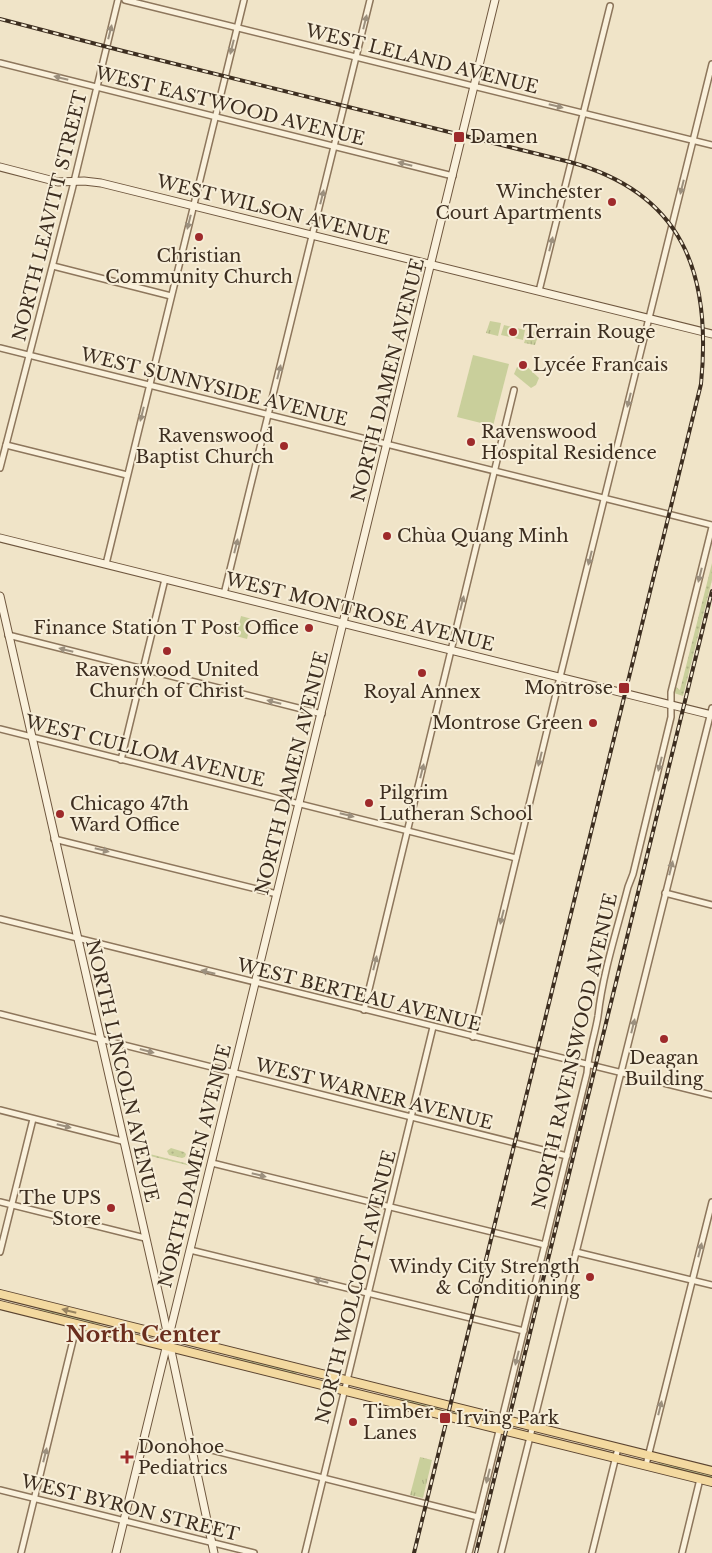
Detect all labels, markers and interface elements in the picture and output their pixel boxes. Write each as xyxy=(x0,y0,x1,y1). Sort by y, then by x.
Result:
one-way arrow xyxy=(361,14,369,29)
street label: WEST LELAND AVENUE xyxy=(302,19,541,99)
one-way arrow xyxy=(106,24,114,39)
one-way arrow xyxy=(228,40,236,55)
street label: WEST EASTWOOD AVENUE xyxy=(92,62,367,150)
one-way arrow xyxy=(53,74,68,82)
street label: NORTH LEAVITT STREET xyxy=(8,88,92,344)
one-way arrow xyxy=(548,102,563,110)
place label: Damen xyxy=(470,126,538,148)
marker: Damen xyxy=(452,130,466,144)
one-way arrow xyxy=(398,160,413,168)
street label: WEST WILSON AVENUE xyxy=(153,170,392,250)
one-way arrow xyxy=(678,180,686,195)
place label: Winchester Court Apartments xyxy=(435,181,602,224)
one-way arrow xyxy=(318,189,326,204)
marker: Winchester Court Apartments xyxy=(606,196,618,208)
one-way arrow xyxy=(185,215,193,230)
marker: Christian Community Church xyxy=(193,231,205,243)
one-way arrow xyxy=(547,237,555,252)
place label: Christian Community Church xyxy=(105,245,293,288)
street label: NORTH DAMEN AVENUE xyxy=(347,256,429,504)
place label: Terrain Rouge xyxy=(523,321,656,343)
marker: Terrain Rouge xyxy=(507,326,519,338)
street label: WEST SUNNYSIDE AVENUE xyxy=(77,343,350,431)
place label: Lycée Francais xyxy=(533,354,668,376)
marker: Lycée Francais xyxy=(517,359,529,371)
one-way arrow xyxy=(275,364,283,379)
one-way arrow xyxy=(625,393,633,408)
one-way arrow xyxy=(138,407,146,422)
place label: Ravenswood Hospital Residence xyxy=(481,421,657,464)
place label: Ravenswood Baptist Church xyxy=(136,425,274,468)
marker: Ravenswood Hospital Residence xyxy=(465,436,477,448)
marker: Ravenswood Baptist Church xyxy=(278,440,290,452)
place label: Chùa Quang Minh xyxy=(397,525,569,547)
marker: Chùa Quang Minh xyxy=(381,530,393,542)
one-way arrow xyxy=(232,539,240,554)
one-way arrow xyxy=(586,550,594,565)
one-way arrow xyxy=(696,567,704,582)
street label: WEST MONTROSE AVENUE xyxy=(222,568,497,656)
one-way arrow xyxy=(458,595,466,610)
place label: Finance Station T Post Office xyxy=(34,617,299,639)
marker: Finance Station T Post Office xyxy=(303,622,315,634)
marker: Ravenswood United Church of Christ xyxy=(161,645,173,657)
one-way arrow xyxy=(58,646,73,654)
street label: NORTH DAMEN AVENUE xyxy=(251,649,333,897)
place label: Ravenswood United Church of Christ xyxy=(75,659,259,702)
marker: Royal Annex xyxy=(416,667,428,679)
place label: Montrose xyxy=(524,677,613,699)
place label: Royal Annex xyxy=(364,681,480,703)
marker: Montrose xyxy=(617,681,631,695)
one-way arrow xyxy=(267,698,282,706)
street label: WEST CULLOM AVENUE xyxy=(22,710,267,791)
place label: Montrose Green xyxy=(432,712,583,734)
marker: Montrose Green xyxy=(587,717,599,729)
one-way arrow xyxy=(536,751,544,766)
one-way arrow xyxy=(656,757,664,772)
one-way arrow xyxy=(418,763,426,778)
place label: Pilgrim Lutheran School xyxy=(379,782,533,825)
place label: Chicago 47th Ward Office xyxy=(69,793,189,836)
marker: Pilgrim Lutheran School xyxy=(363,797,375,809)
marker: Chicago 47th Ward Office xyxy=(54,808,66,820)
one-way arrow xyxy=(340,811,355,819)
one-way arrow xyxy=(94,846,109,854)
one-way arrow xyxy=(668,860,676,875)
street label: NORTH RAVENSWOOD AVENUE xyxy=(528,891,622,1211)
one-way arrow xyxy=(498,909,506,924)
street label: NORTH LINCOLN AVENUE xyxy=(81,938,163,1204)
street label: WEST BERTEAU AVENUE xyxy=(234,954,483,1036)
one-way arrow xyxy=(371,955,379,970)
one-way arrow xyxy=(201,968,216,976)
one-way arrow xyxy=(629,1018,637,1033)
marker: Deagan Building xyxy=(658,1033,670,1045)
street label: NORTH DAMEN AVENUE xyxy=(154,1042,236,1290)
one-way arrow xyxy=(140,1047,155,1055)
place label: Deagan Building xyxy=(624,1047,704,1090)
street label: WEST WARNER AVENUE xyxy=(252,1054,495,1134)
one-way arrow xyxy=(57,1122,72,1130)
street label: NORTH WOLCOTT AVENUE xyxy=(311,1148,401,1426)
one-way arrow xyxy=(251,1171,266,1179)
place label: The UPS Store xyxy=(19,1187,101,1230)
marker: The UPS Store xyxy=(105,1202,117,1214)
one-way arrow xyxy=(696,1243,704,1258)
place label: Windy City Strength & Conditioning xyxy=(388,1256,580,1299)
marker: Windy City Strength & Conditioning xyxy=(584,1271,596,1283)
one-way arrow xyxy=(314,1277,329,1285)
one-way arrow xyxy=(62,1307,77,1315)
district label: North Center xyxy=(66,1321,220,1348)
one-way arrow xyxy=(513,1351,521,1366)
one-way arrow xyxy=(656,1400,664,1415)
place label: Timber Lanes xyxy=(363,1401,433,1444)
place label: Irving Park xyxy=(456,1407,559,1429)
marker: Irving Park xyxy=(438,1411,452,1425)
marker: Timber Lanes xyxy=(347,1416,359,1428)
place label: Donohoe Pediatrics xyxy=(138,1436,228,1479)
one-way arrow xyxy=(41,1447,49,1462)
marker: Donohoe Pediatrics xyxy=(120,1450,134,1464)
one-way arrow xyxy=(484,1469,492,1484)
street label: WEST BYRON STREET xyxy=(18,1470,242,1546)

